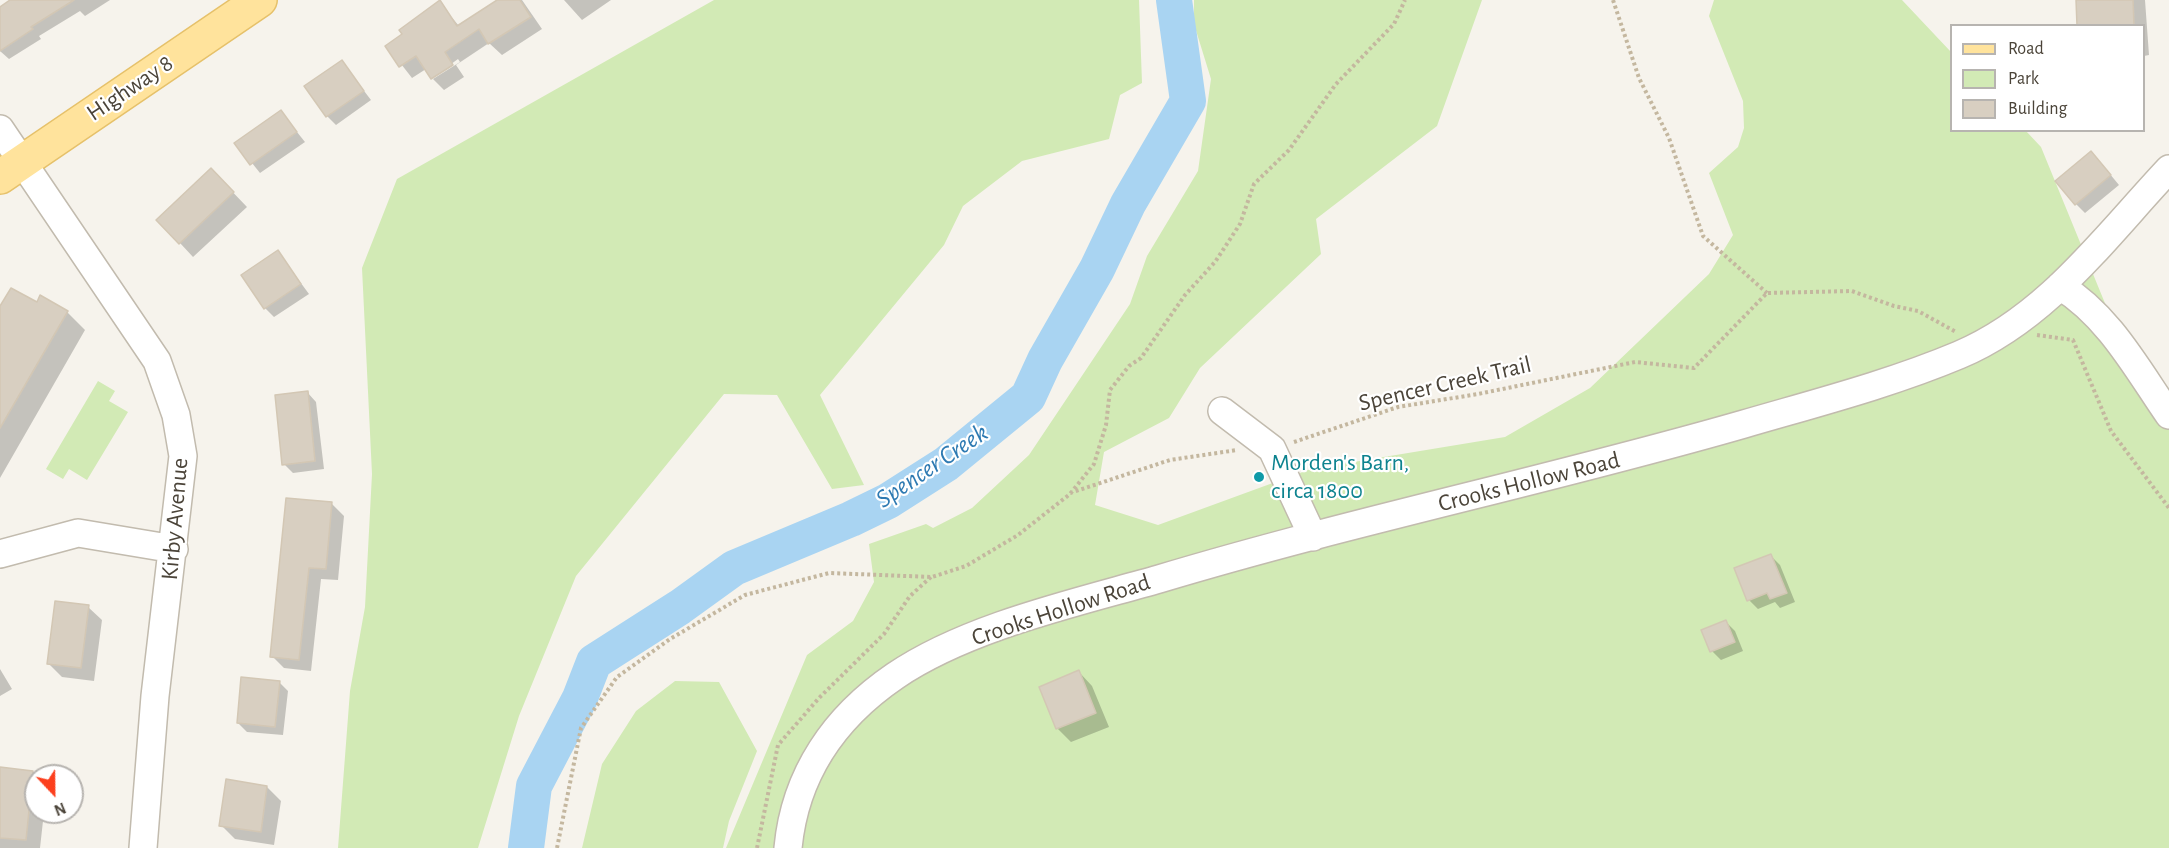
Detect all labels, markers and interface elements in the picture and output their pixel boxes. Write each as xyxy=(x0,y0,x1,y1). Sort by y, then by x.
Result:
legend xyxy=(1950,24,2145,132)
text: Road xyxy=(2008,40,2044,58)
street label: Highway 8 xyxy=(81,49,179,127)
text: Park xyxy=(2008,70,2039,88)
text: Building xyxy=(2008,100,2067,118)
street label: Spencer Creek Trail xyxy=(1356,350,1534,418)
water label: Spencer Creek xyxy=(870,417,994,515)
street label: Crooks Hollow Road xyxy=(1435,446,1623,518)
place label: Morden's Barn, circa 1800 xyxy=(1271,449,1409,505)
street label: Kirby Avenue xyxy=(155,457,195,581)
marker: Morden's Barn, circa 1800 xyxy=(1252,470,1266,484)
street label: Crooks Hollow Road xyxy=(968,568,1154,652)
north arrow xyxy=(24,764,84,824)
text: N xyxy=(52,799,68,818)

